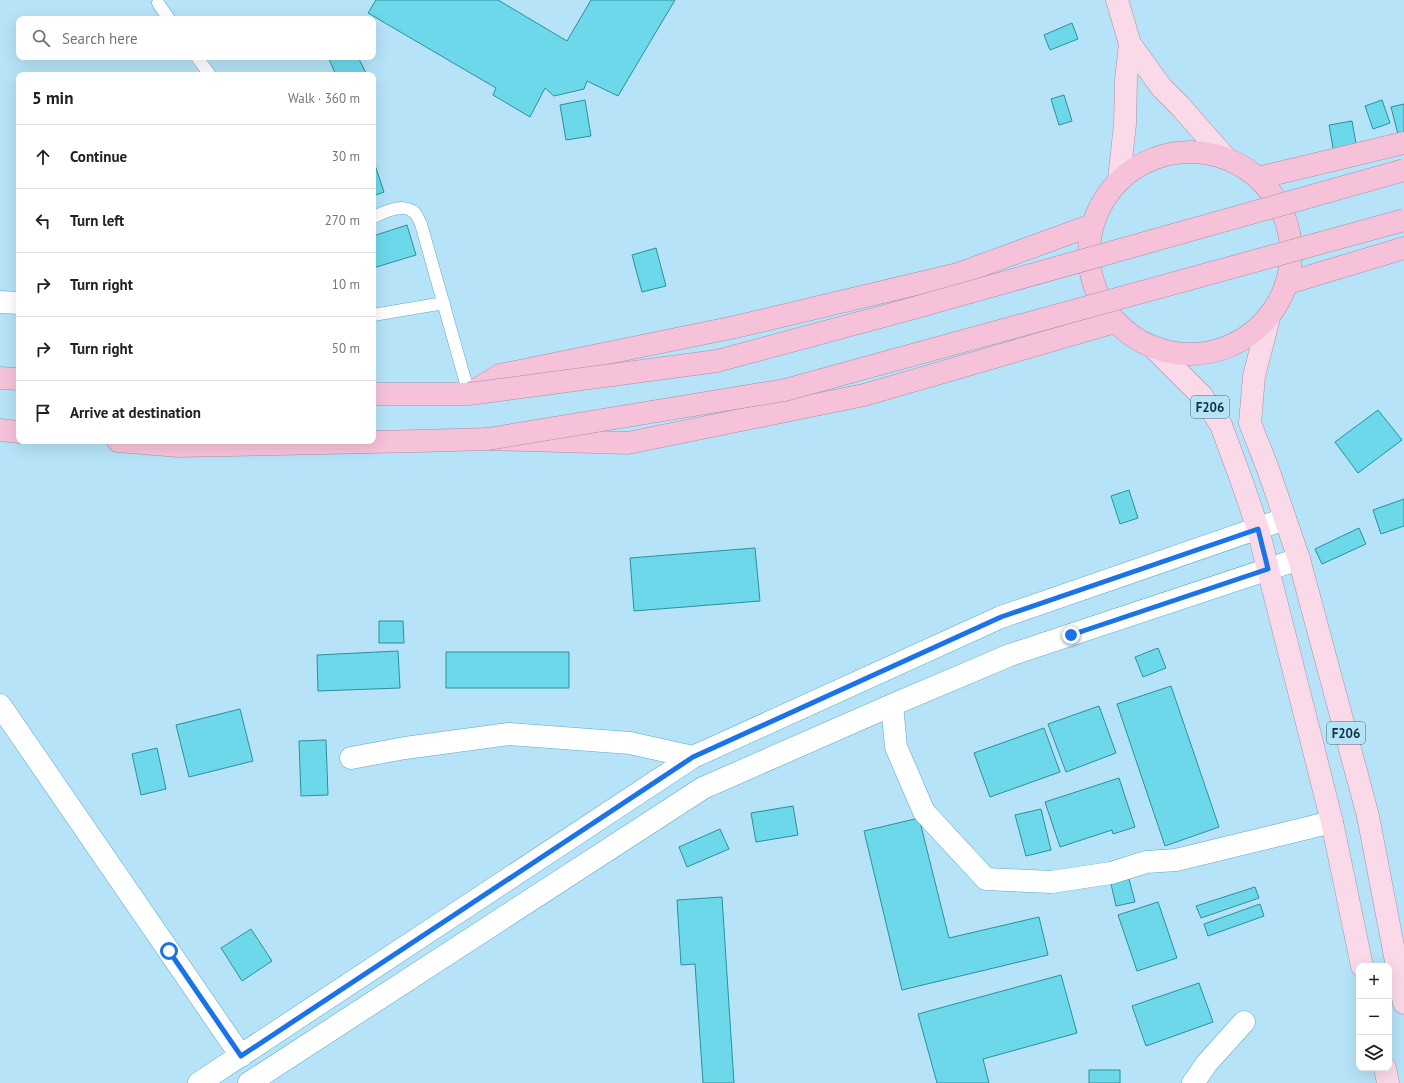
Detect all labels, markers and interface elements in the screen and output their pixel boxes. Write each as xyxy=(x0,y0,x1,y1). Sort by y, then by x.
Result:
search box xyxy=(16,16,376,60)
icon: search xyxy=(30,27,52,49)
text: Search here xyxy=(62,29,138,48)
text: 5 min xyxy=(32,87,73,109)
text: Walk · 360 m xyxy=(288,90,360,107)
icon: ahead xyxy=(32,146,54,168)
text: Continue xyxy=(70,147,127,166)
text: 30 m xyxy=(332,148,360,165)
icon: left xyxy=(32,210,54,232)
text: Turn left xyxy=(70,211,124,230)
text: 270 m xyxy=(325,212,360,229)
icon: right xyxy=(32,274,54,296)
text: Turn right xyxy=(70,275,133,294)
text: 10 m xyxy=(332,276,360,293)
icon: right xyxy=(32,338,54,360)
text: Turn right xyxy=(70,339,133,358)
text: 50 m xyxy=(332,340,360,357)
road number: F206 xyxy=(1191,396,1229,418)
icon: arrive xyxy=(32,402,54,424)
text: Arrive at destination xyxy=(70,403,201,422)
route end xyxy=(1062,626,1080,644)
road number: F206 xyxy=(1327,722,1365,744)
route start xyxy=(160,942,178,960)
map controls xyxy=(1356,963,1392,1071)
button: + xyxy=(1356,963,1392,999)
button: − xyxy=(1356,999,1392,1035)
button: layers xyxy=(1356,1035,1392,1071)

